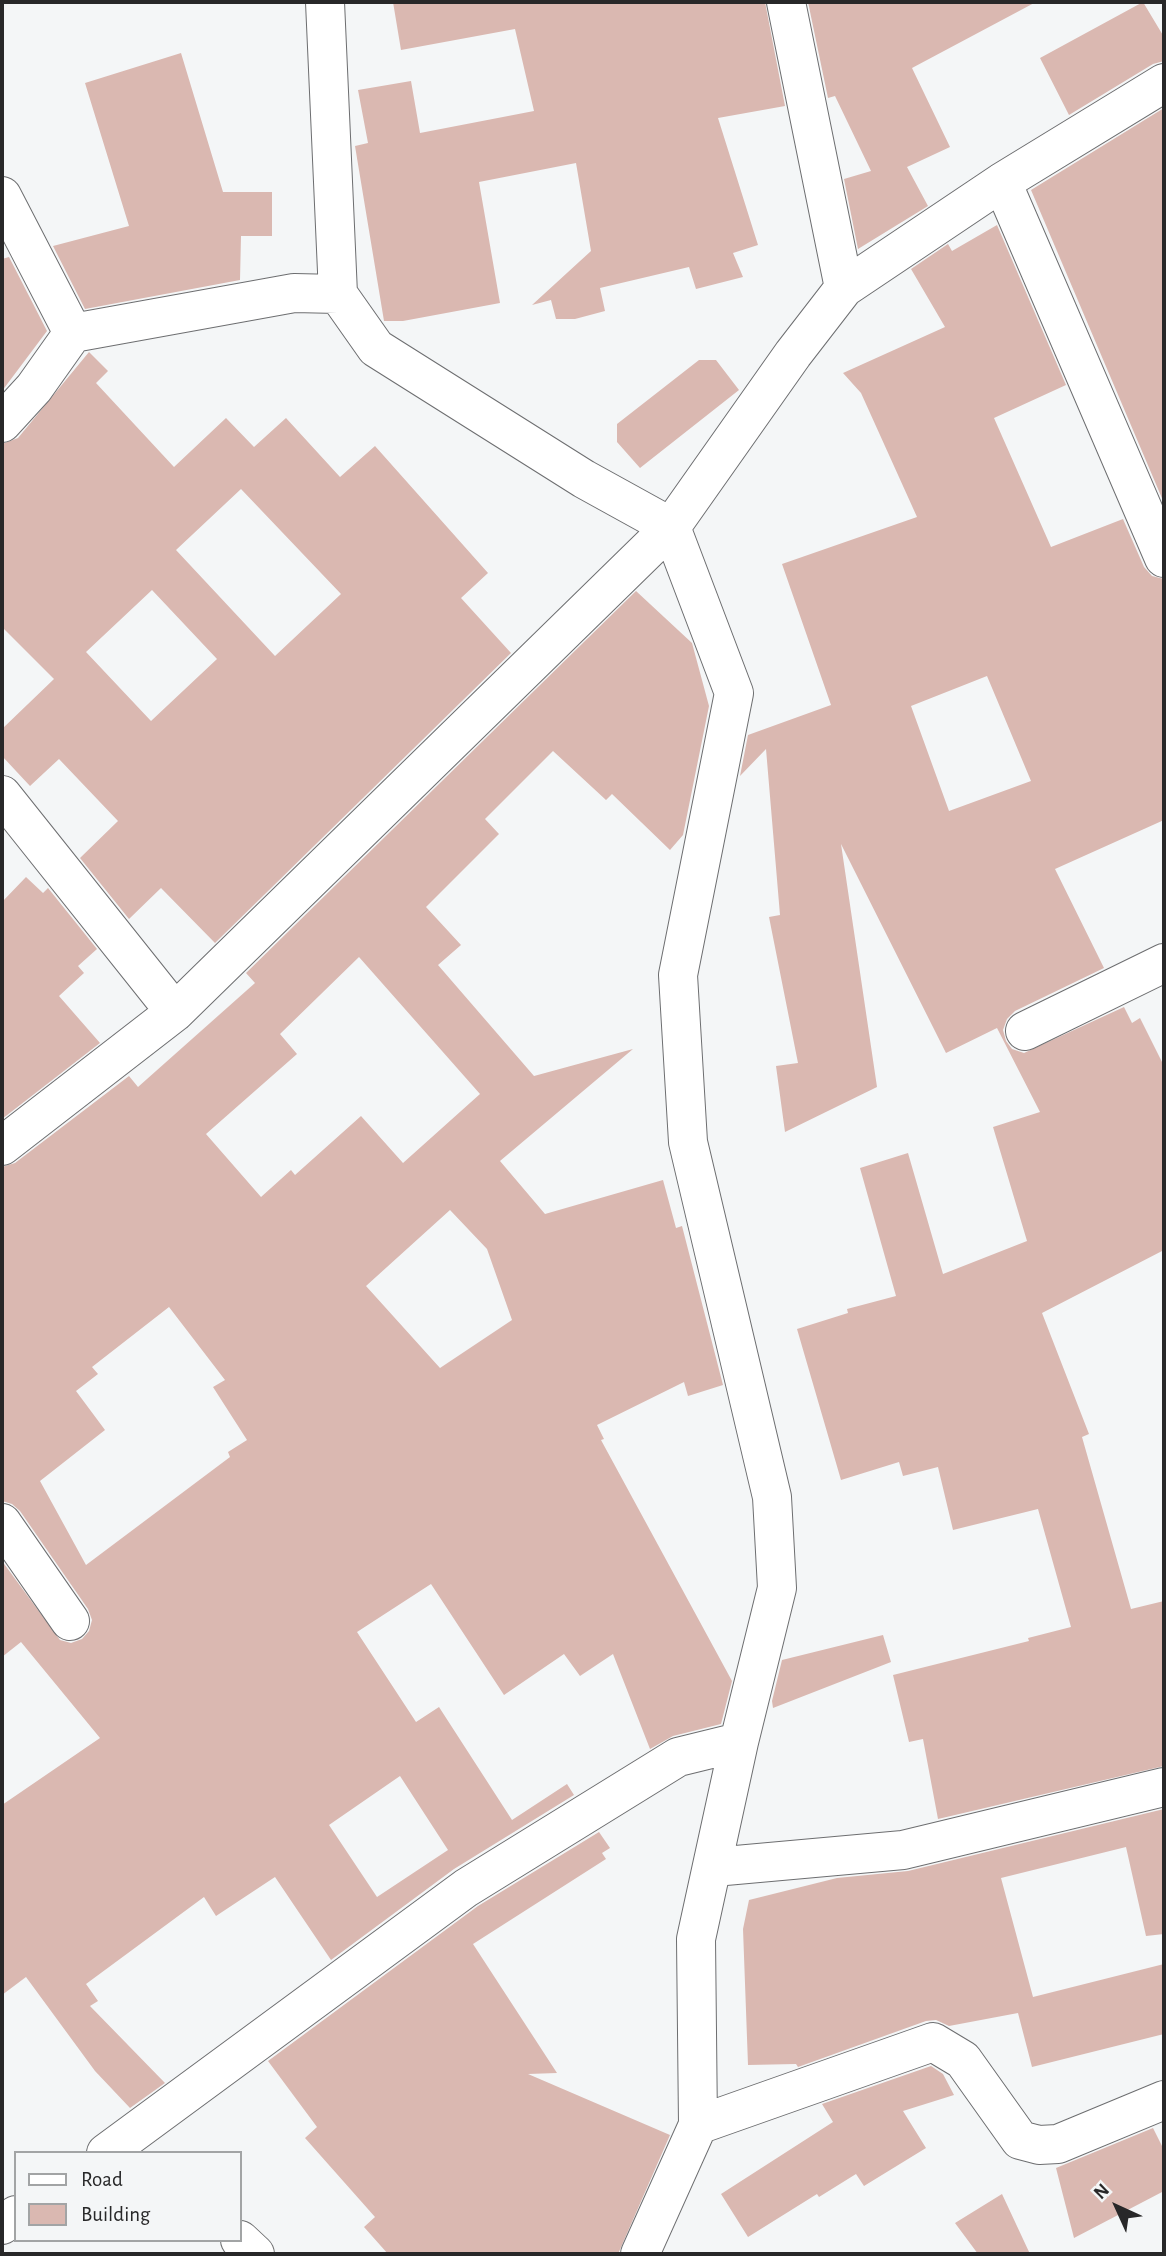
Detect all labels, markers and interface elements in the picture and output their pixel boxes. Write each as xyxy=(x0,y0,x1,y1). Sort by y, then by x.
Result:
legend xyxy=(14,2151,242,2242)
text: Road xyxy=(81,2169,123,2190)
north arrow xyxy=(1082,2172,1152,2242)
text: N xyxy=(1090,2180,1113,2203)
text: Building xyxy=(81,2204,150,2225)

